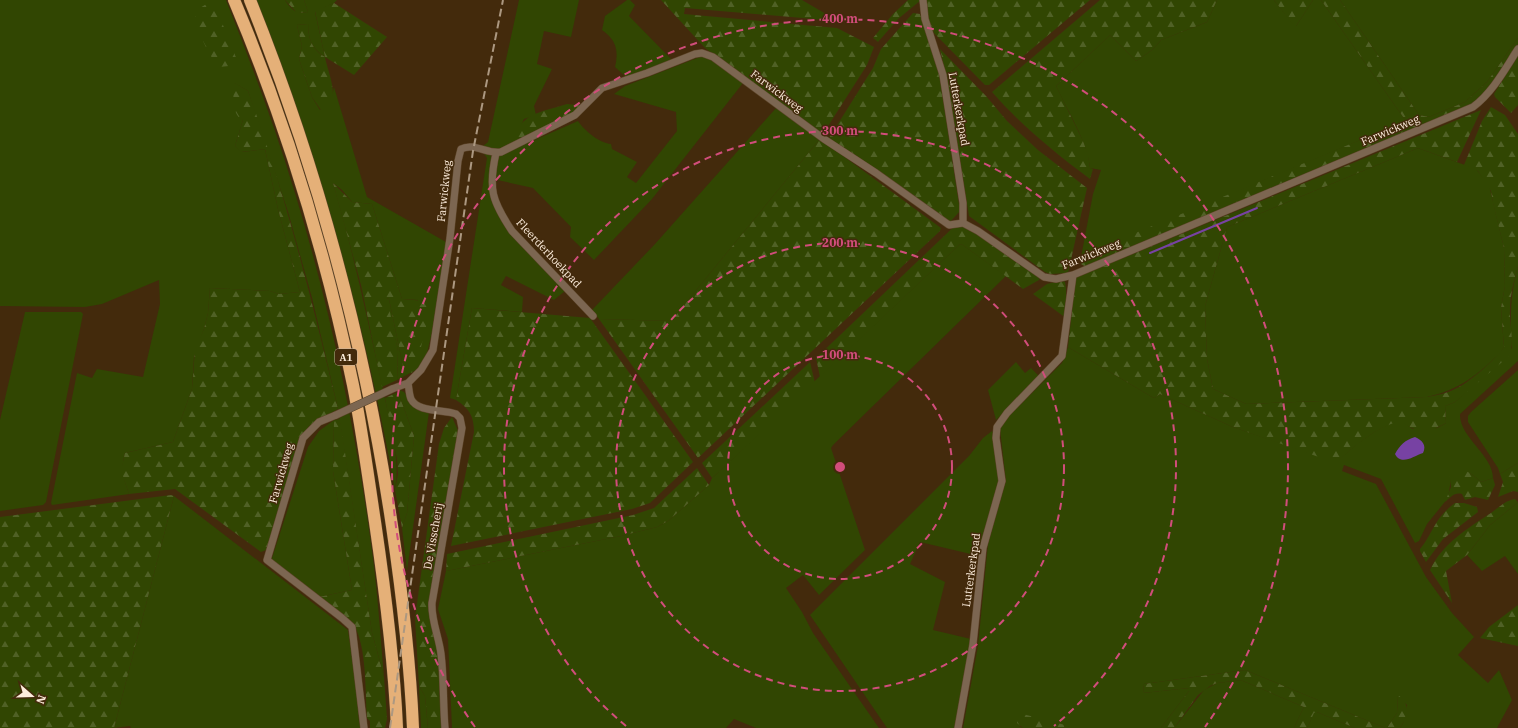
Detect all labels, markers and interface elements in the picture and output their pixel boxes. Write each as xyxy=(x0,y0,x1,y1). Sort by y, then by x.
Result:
text: 400 m xyxy=(822,11,858,26)
street label: Farwickweg xyxy=(748,67,806,115)
street label: Lutterkerkpad xyxy=(946,71,972,147)
street label: Farwickweg xyxy=(1359,111,1421,149)
text: 300 m xyxy=(822,123,858,138)
street label: Farwickweg xyxy=(434,159,454,223)
street label: Fleerderhoekpad xyxy=(513,216,585,291)
text: 200 m xyxy=(822,235,858,250)
street label: Farwickweg xyxy=(1060,236,1122,272)
text: 100 m xyxy=(822,347,858,362)
road number: A1 xyxy=(335,349,357,365)
street label: Farwickweg xyxy=(266,441,296,505)
centre of rings xyxy=(833,460,847,474)
street label: De Visscherij xyxy=(420,502,446,570)
street label: Lutterkerkpad xyxy=(959,532,983,608)
north arrow xyxy=(12,676,52,716)
text: N xyxy=(33,693,49,706)

